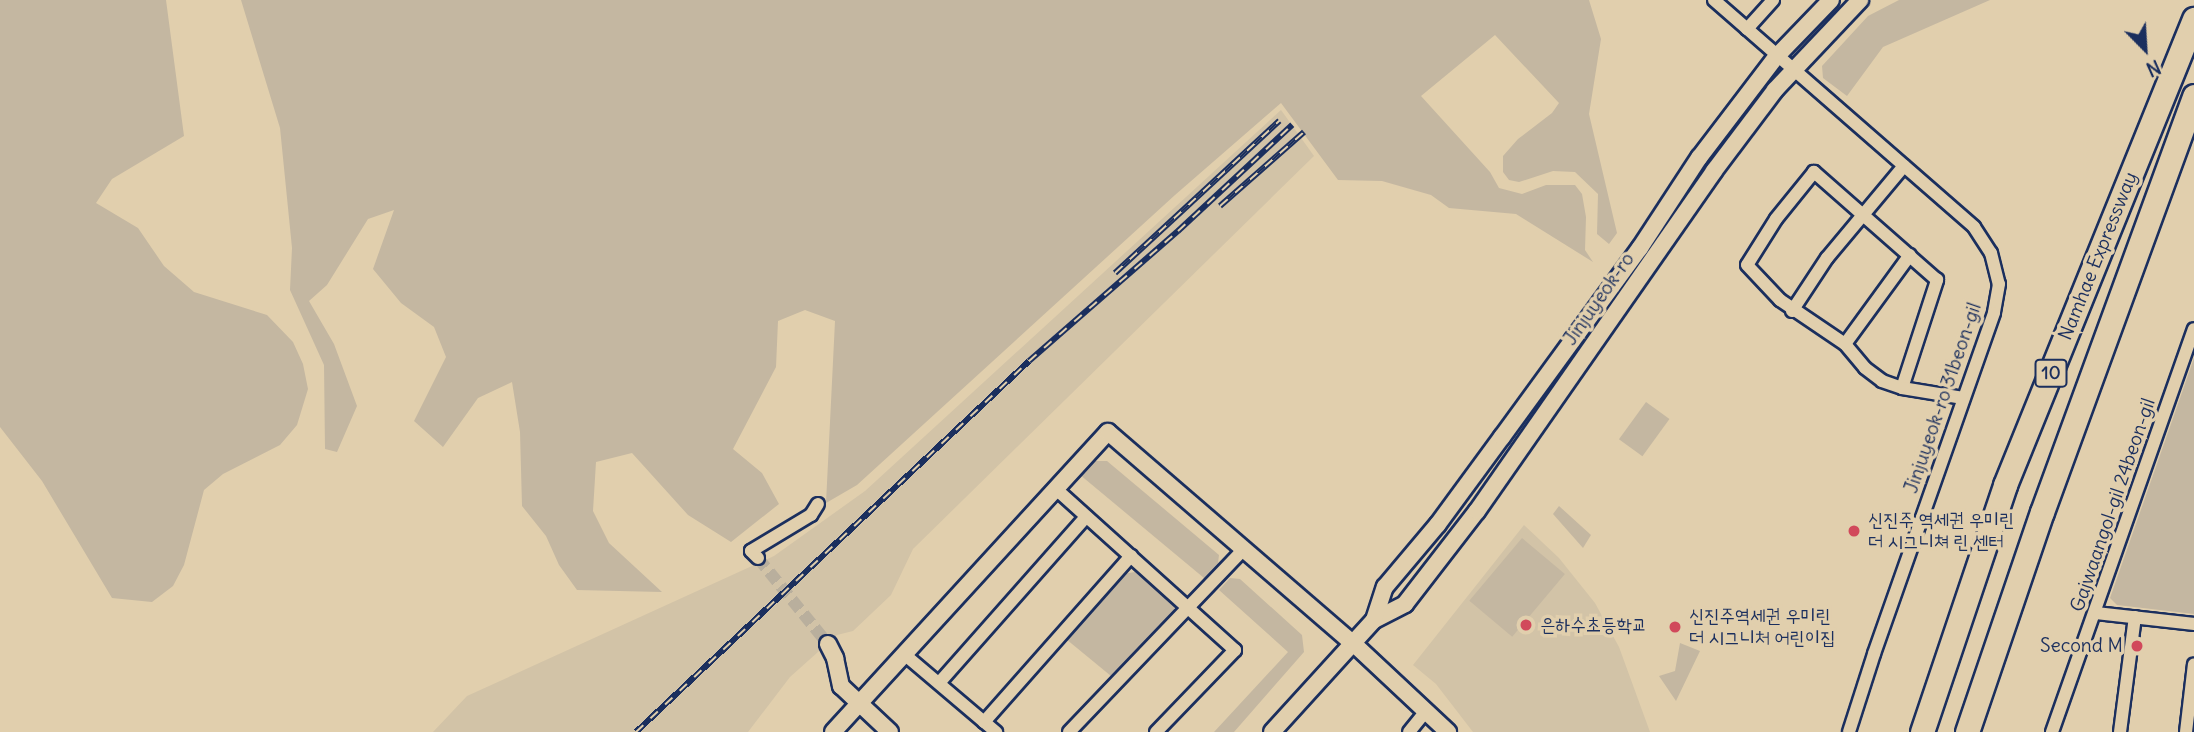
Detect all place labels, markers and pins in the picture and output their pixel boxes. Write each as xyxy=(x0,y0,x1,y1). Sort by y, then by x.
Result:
place label: 신진주 역세권 우미린 더 시그니쳐 린 센터 xyxy=(1868,509,2015,553)
marker: 신진주 역세권 우미린 더 시그니쳐 린 센터 xyxy=(1846,523,1862,539)
place label: 신진주역세권 우미린 더 시그니처 어린이집 xyxy=(1689,605,1836,649)
place label: 은하수초등학교 xyxy=(1540,614,1647,636)
marker: 은하수초등학교 xyxy=(1518,617,1534,633)
marker: 신진주역세권 우미린 더 시그니처 어린이집 xyxy=(1667,619,1683,635)
place label: Second M xyxy=(2040,635,2123,657)
marker: Second M xyxy=(2129,638,2145,654)

